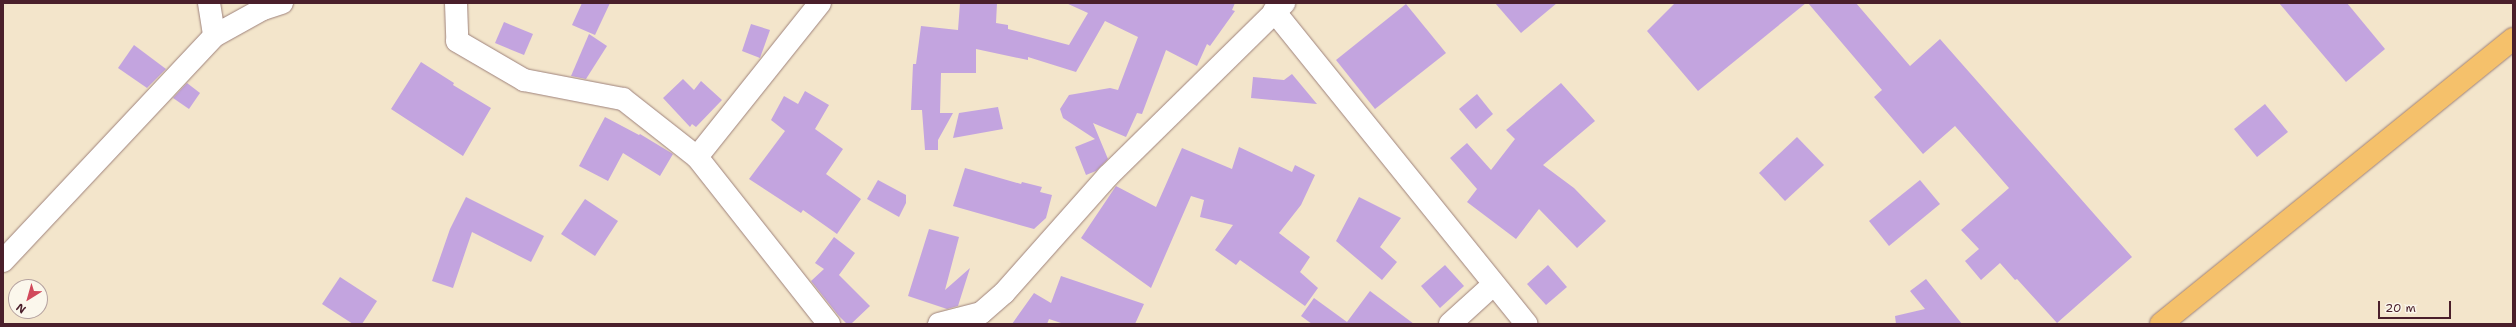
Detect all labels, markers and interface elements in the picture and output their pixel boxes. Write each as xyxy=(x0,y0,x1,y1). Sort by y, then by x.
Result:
north arrow xyxy=(8,279,48,319)
scale bar xyxy=(2380,293,2453,319)
text: N xyxy=(13,300,29,317)
text: 20 m xyxy=(2385,300,2416,316)

